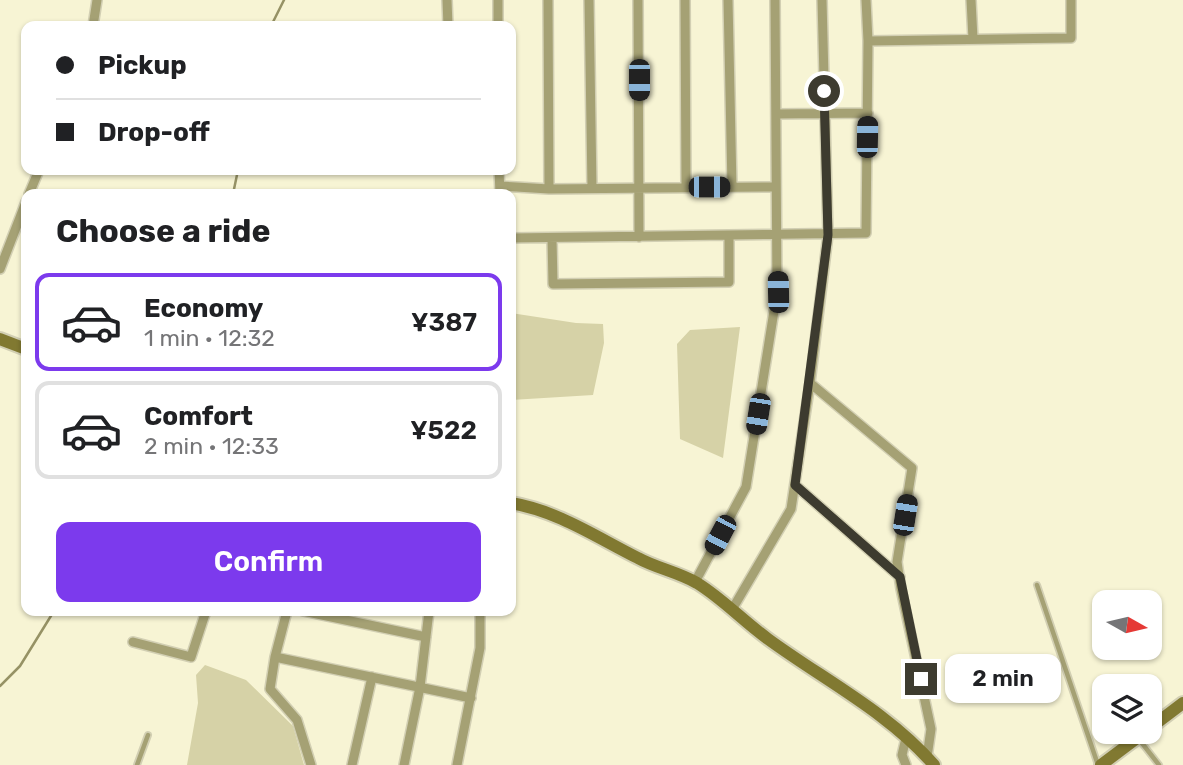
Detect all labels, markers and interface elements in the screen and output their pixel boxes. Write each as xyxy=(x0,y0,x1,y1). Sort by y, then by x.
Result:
text: Pickup xyxy=(98,50,187,81)
car xyxy=(629,59,650,101)
route start xyxy=(808,75,840,107)
car xyxy=(857,116,878,158)
text: Drop-off xyxy=(98,117,210,148)
car xyxy=(689,177,731,198)
text: Choose a ride xyxy=(56,212,270,250)
car xyxy=(768,271,789,313)
icon: car xyxy=(60,291,123,354)
text: Economy xyxy=(144,293,263,324)
text: ¥387 xyxy=(411,307,477,338)
text: 1 min · 12:32 xyxy=(144,324,275,352)
car xyxy=(745,392,772,436)
icon: car xyxy=(60,399,123,462)
text: Comfort xyxy=(144,401,253,432)
text: ¥522 xyxy=(410,415,477,446)
text: 2 min · 12:33 xyxy=(144,432,279,460)
car xyxy=(892,493,919,537)
car xyxy=(701,512,740,558)
button: Confirm xyxy=(56,522,481,602)
north arrow xyxy=(1092,590,1162,660)
map controls xyxy=(1092,590,1162,744)
callout: 2 min xyxy=(946,654,1061,704)
route end xyxy=(905,663,937,695)
text: 2 min xyxy=(972,664,1034,692)
button: layers xyxy=(1092,674,1162,744)

